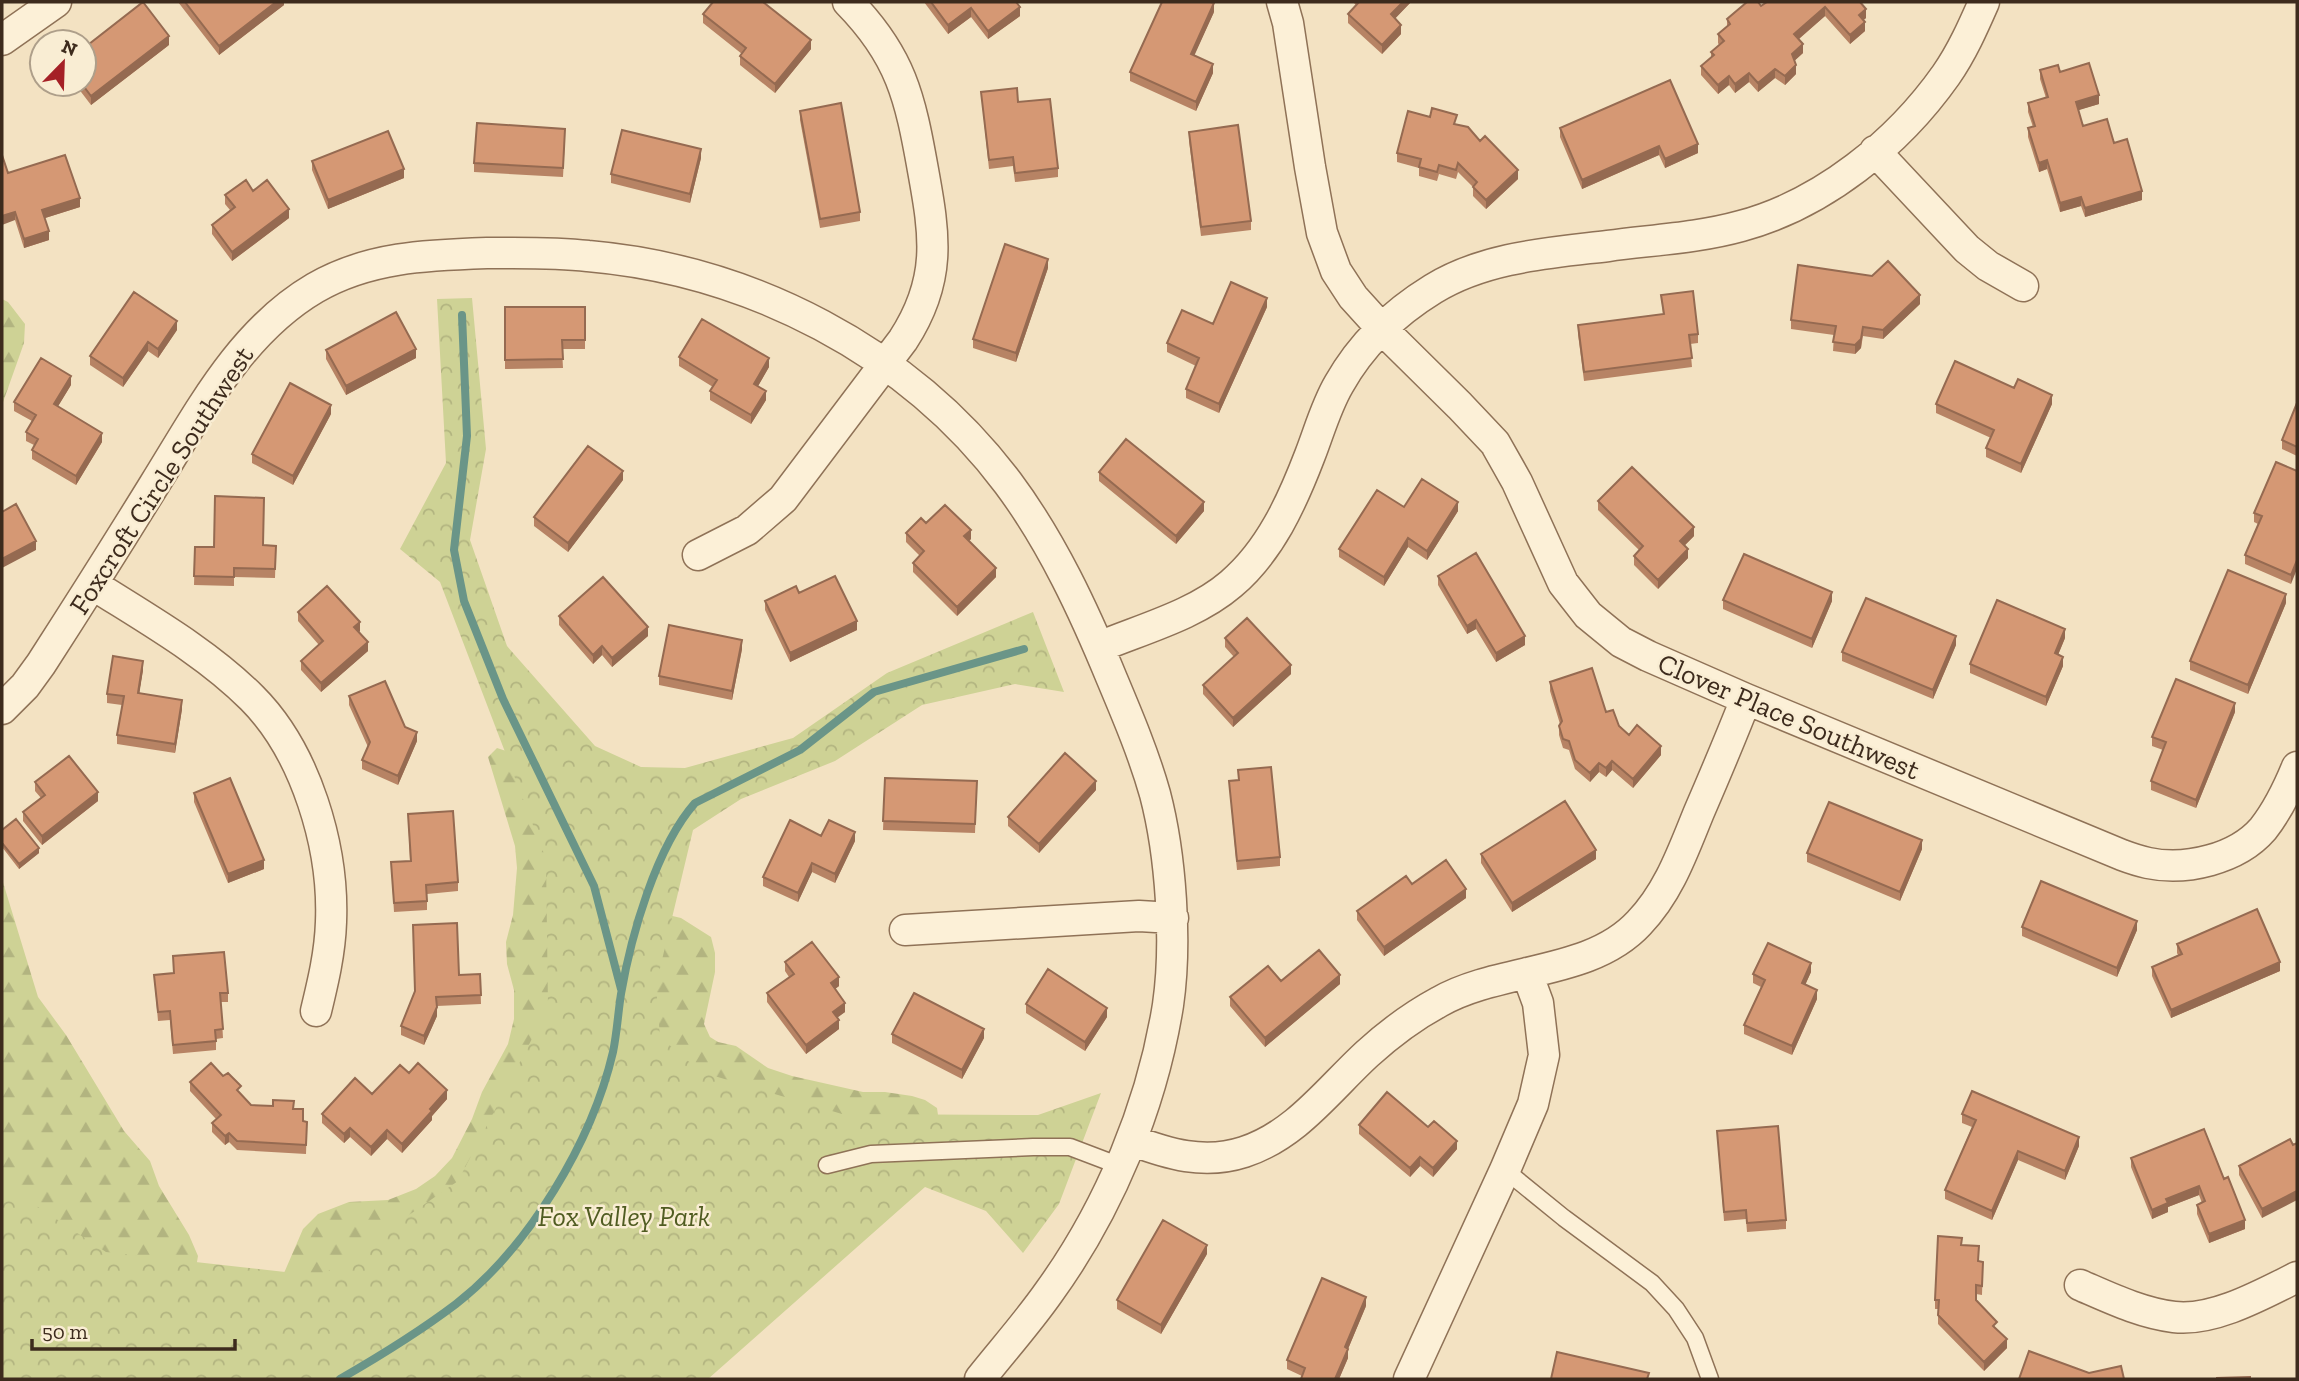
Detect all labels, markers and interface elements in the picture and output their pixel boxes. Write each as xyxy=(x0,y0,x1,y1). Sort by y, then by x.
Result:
north arrow xyxy=(28,28,98,98)
text: N xyxy=(58,34,81,61)
street label: Foxcroft Circle Southwest xyxy=(62,340,261,620)
street label: Clover Place Southwest xyxy=(1653,646,1925,787)
park label: Fox Valley Park xyxy=(538,1200,710,1233)
scale bar xyxy=(32,1308,234,1352)
text: 50 m xyxy=(42,1319,88,1344)

